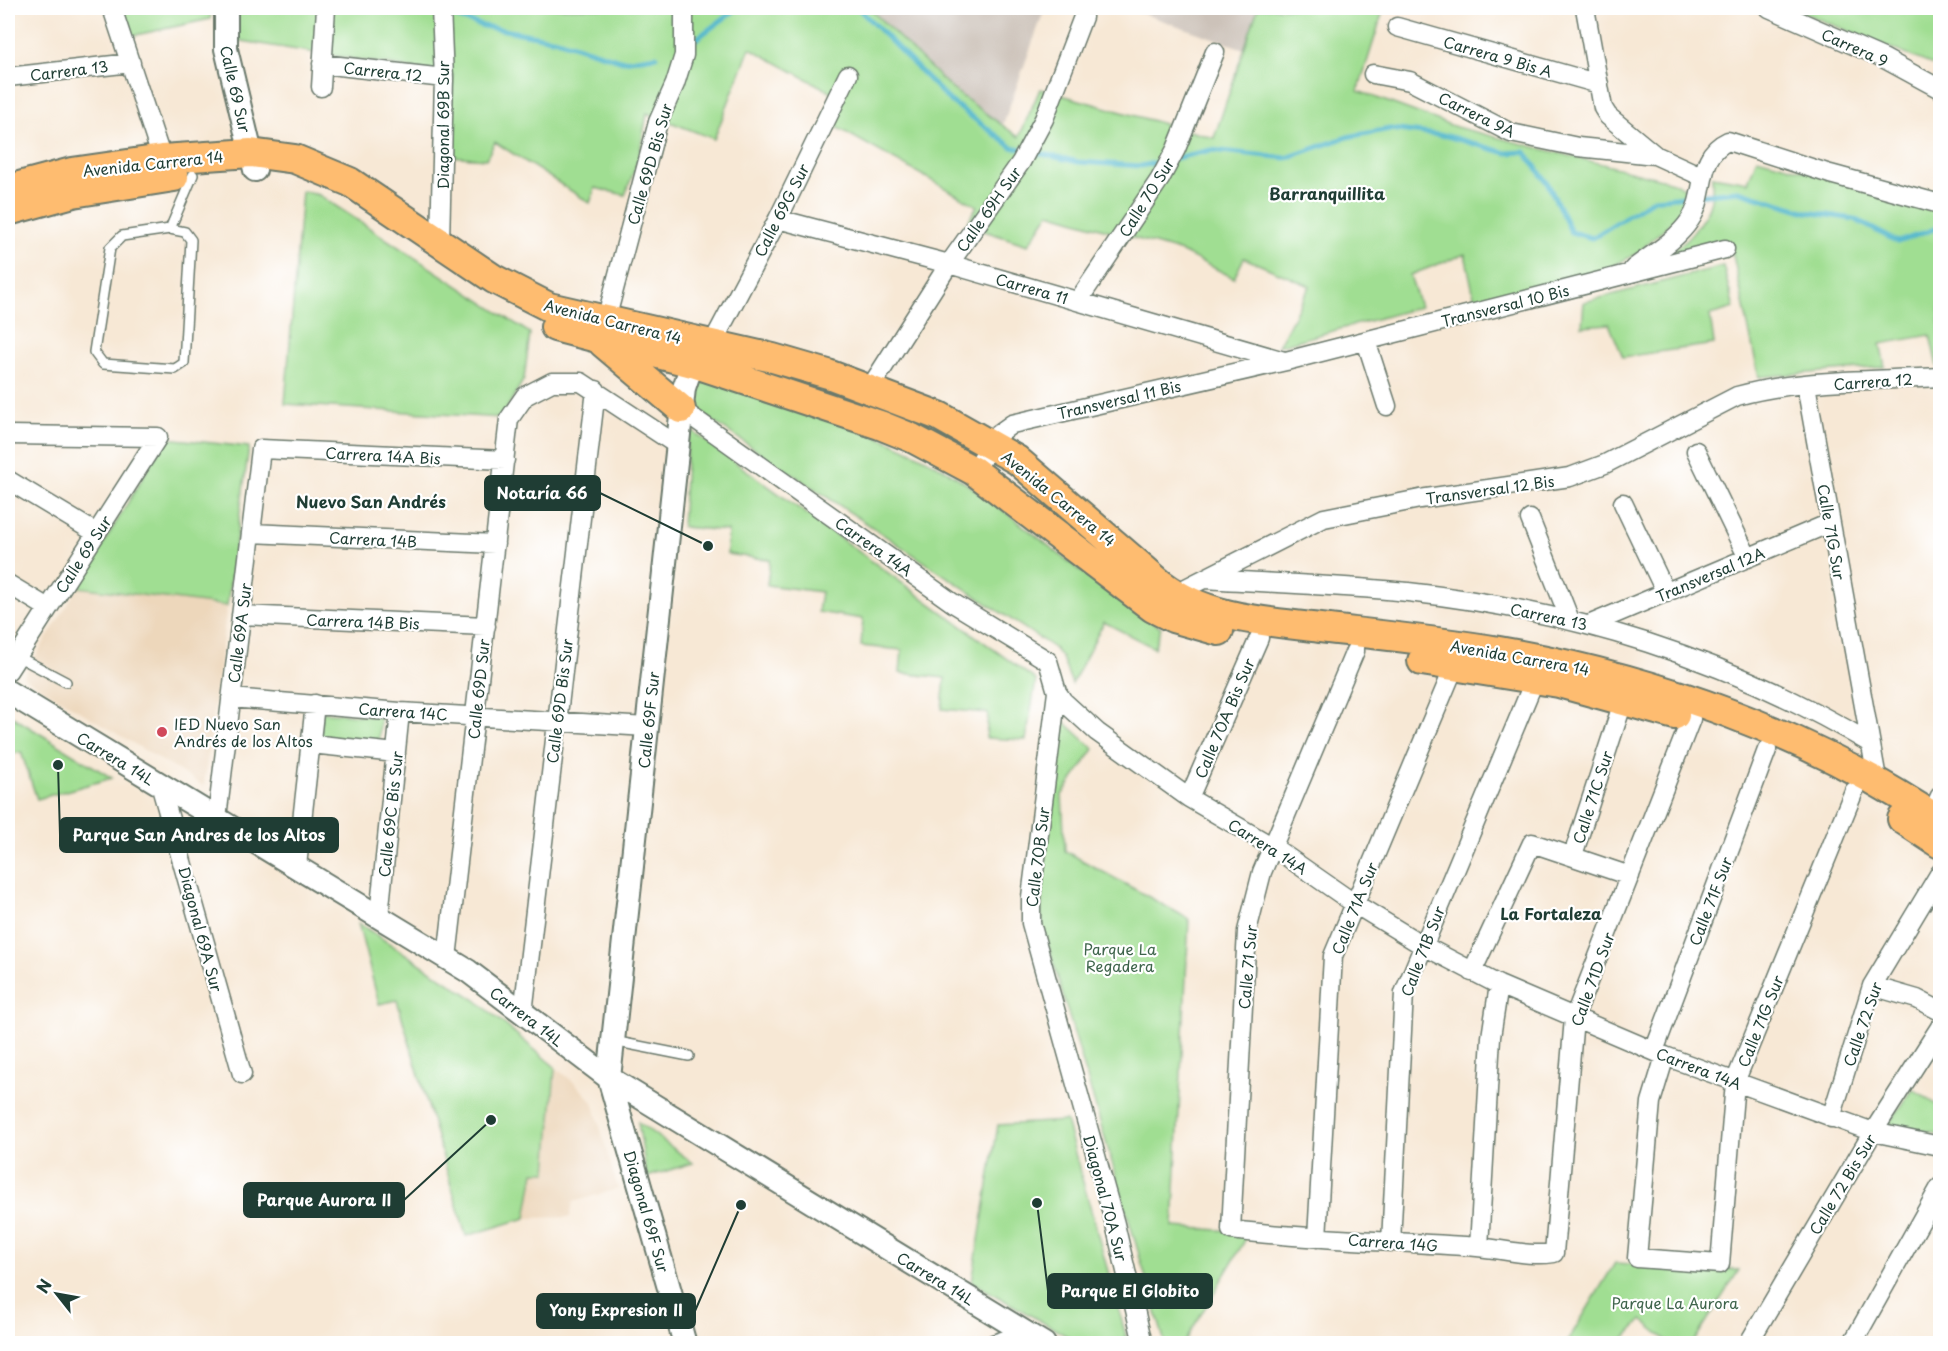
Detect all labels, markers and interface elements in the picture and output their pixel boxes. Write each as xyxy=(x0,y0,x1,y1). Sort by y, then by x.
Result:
street label: Carrera 9 xyxy=(1818,22,1892,72)
street label: Carrera 9 Bis A xyxy=(1441,29,1555,83)
street label: Calle 69 Sur xyxy=(215,43,257,135)
street label: Carrera 13 xyxy=(29,54,109,86)
street label: Carrera 12 xyxy=(342,55,424,87)
street label: Diagonal 69B Sur xyxy=(431,61,454,189)
street label: Carrera 9A xyxy=(1435,86,1519,142)
street label: Calle 69D Bis Sur xyxy=(621,100,677,227)
street label: Avenida Carrera 14 xyxy=(82,144,224,182)
street label: Calle 70 Sur xyxy=(1112,153,1180,241)
street label: Calle 69G Sur xyxy=(748,159,814,261)
street label: Calle 69H Sur xyxy=(950,161,1026,256)
district label: Barranquillita xyxy=(1269,181,1385,205)
street label: Carrera 11 xyxy=(993,267,1071,309)
street label: Transversal 10 Bis xyxy=(1439,278,1572,332)
street label: Avenida Carrera 14 xyxy=(542,293,684,349)
street label: Carrera 12 xyxy=(1833,367,1913,395)
street label: Transversal 11 Bis xyxy=(1055,374,1183,424)
street label: Carrera 14A Bis xyxy=(325,440,441,470)
street label: Avenida Carrera 14 xyxy=(997,445,1121,551)
street label: Transversal 12 Bis xyxy=(1424,469,1556,509)
callout: Notaría 66 xyxy=(485,476,600,510)
text: Notaría 66 xyxy=(497,480,587,504)
street label: Calle 71G Sur xyxy=(1812,482,1852,582)
district label: Nuevo San Andrés xyxy=(296,489,446,513)
street label: Calle 69 Sur xyxy=(49,510,117,597)
street label: Carrera 14A xyxy=(831,511,917,581)
street label: Carrera 14B xyxy=(329,525,418,553)
street label: Transversal 12A xyxy=(1652,541,1768,607)
street label: Calle 69A Sur xyxy=(221,582,257,684)
street label: Carrera 13 xyxy=(1508,597,1590,635)
street label: Carrera 14B Bis xyxy=(306,608,420,634)
street label: Avenida Carrera 14 xyxy=(1449,633,1592,681)
street label: Calle 69D Bis Sur xyxy=(540,637,578,765)
street label: Calle 69D Sur xyxy=(461,638,495,740)
street label: Calle 70A Bis Sur xyxy=(1188,654,1260,782)
street label: Calle 69F Sur xyxy=(631,670,665,769)
street label: Carrera 14C xyxy=(358,696,448,726)
place label: IED Nuevo San Andrés de los Altos xyxy=(174,712,313,752)
marker: IED Nuevo San Andrés de los Altos xyxy=(155,725,169,739)
street label: Carrera 14L xyxy=(73,726,160,790)
street label: Calle 71C Sur xyxy=(1566,748,1618,846)
street label: Calle 69C Bis Sur xyxy=(372,750,408,878)
street label: Calle 70B Sur xyxy=(1019,806,1055,908)
street label: Carrera 14A xyxy=(1224,812,1312,880)
callout: Parque San Andres de los Altos xyxy=(60,818,338,852)
text: Parque San Andres de los Altos xyxy=(73,822,326,846)
street label: Calle 71F Sur xyxy=(1683,853,1737,949)
street label: Calle 71A Sur xyxy=(1325,858,1383,958)
street label: Diagonal 69A Sur xyxy=(173,864,229,994)
district label: La Fortaleza xyxy=(1500,901,1602,925)
street label: Calle 71B Sur xyxy=(1394,902,1450,1000)
street label: Calle 71 Sur xyxy=(1232,924,1262,1010)
street label: Calle 71D Sur xyxy=(1564,929,1620,1029)
park label: Parque La Regadera xyxy=(1084,937,1157,977)
street label: Calle 71G Sur xyxy=(1731,972,1789,1070)
street label: Calle 72 Sur xyxy=(1837,979,1887,1069)
street label: Carrera 14L xyxy=(485,981,569,1052)
street label: Carrera 14A xyxy=(1653,1041,1745,1095)
street label: Calle 72 Bis Sur xyxy=(1803,1129,1881,1239)
street label: Diagonal 70A Sur xyxy=(1078,1132,1134,1264)
street label: Diagonal 69F Sur xyxy=(619,1147,676,1275)
callout: Parque Aurora II xyxy=(244,1183,404,1217)
text: Parque Aurora II xyxy=(257,1187,391,1211)
street label: Carrera 14G xyxy=(1347,1227,1439,1257)
street label: Carrera 14L xyxy=(893,1246,980,1310)
north arrow xyxy=(27,1264,87,1324)
text: N xyxy=(30,1274,57,1297)
callout: Parque El Globito xyxy=(1048,1274,1212,1308)
text: Parque El Globito xyxy=(1061,1278,1199,1302)
park label: Parque La Aurora xyxy=(1612,1291,1739,1314)
callout: Yony Expresion II xyxy=(537,1294,695,1328)
text: Yony Expresion II xyxy=(549,1297,683,1321)

